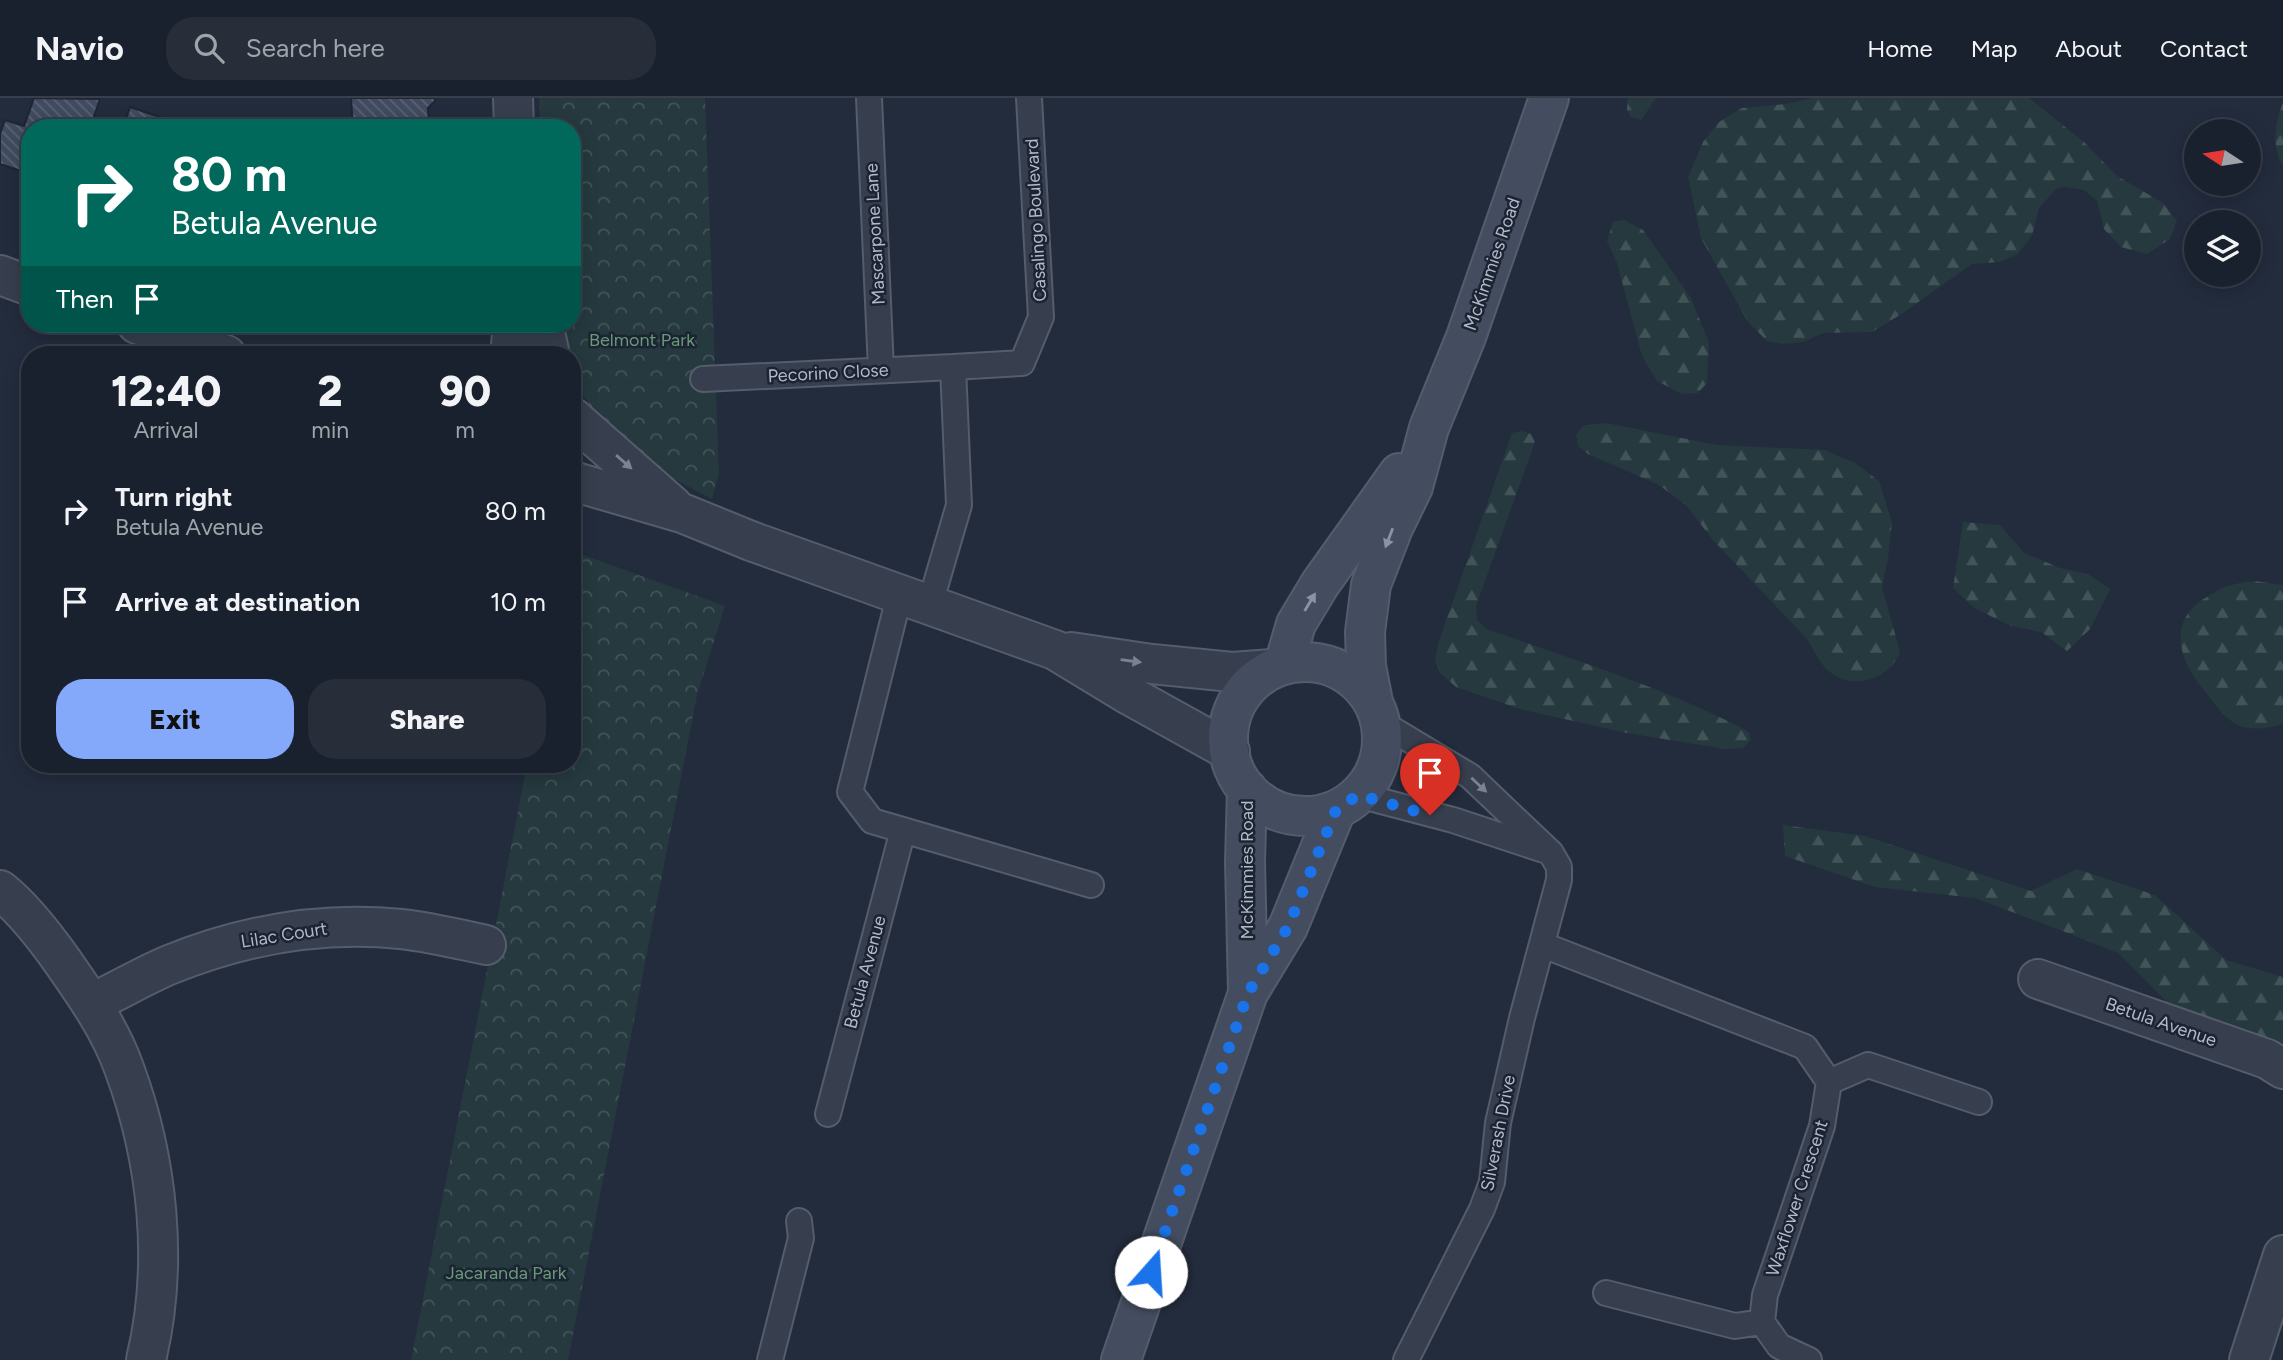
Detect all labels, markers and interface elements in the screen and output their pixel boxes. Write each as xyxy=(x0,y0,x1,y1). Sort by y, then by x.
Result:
search box xyxy=(166,17,656,80)
text: Navio xyxy=(35,29,124,68)
icon: search xyxy=(190,29,228,67)
text: Search here xyxy=(246,32,385,64)
text: Home xyxy=(1867,34,1933,63)
text: Map xyxy=(1971,34,2017,63)
text: About xyxy=(2055,34,2122,63)
text: Contact xyxy=(2160,34,2248,63)
north arrow xyxy=(2184,119,2261,196)
map controls xyxy=(2184,119,2261,287)
street label: Casalingo Boulevard xyxy=(1021,138,1051,302)
text: 80 m xyxy=(171,144,287,203)
icon: right xyxy=(56,147,147,238)
street label: Mascarpone Lane xyxy=(860,163,890,305)
street label: McKimmies Road xyxy=(1459,195,1525,333)
text: Betula Avenue xyxy=(171,204,377,242)
button: layers xyxy=(2184,210,2261,287)
icon: arrive xyxy=(128,280,166,318)
text: Then xyxy=(56,283,114,315)
park label: Belmont Park xyxy=(589,329,695,351)
street label: Pecorino Close xyxy=(767,359,889,387)
text: 12:40 xyxy=(111,366,221,417)
text: 2 xyxy=(318,366,343,417)
text: 90 xyxy=(439,366,491,417)
text: Arrival xyxy=(134,416,199,444)
text: min xyxy=(311,416,349,444)
text: m xyxy=(455,416,475,444)
one-way arrow xyxy=(615,454,632,469)
text: Turn right xyxy=(115,481,232,513)
icon: right xyxy=(56,492,94,530)
text: 80 m xyxy=(485,495,546,527)
text: Betula Avenue xyxy=(115,513,263,541)
one-way arrow xyxy=(1383,528,1394,549)
icon: arrive xyxy=(56,583,94,621)
text: Arrive at destination xyxy=(115,586,360,618)
text: 10 m xyxy=(490,586,546,618)
one-way arrow xyxy=(1304,593,1316,612)
one-way arrow xyxy=(1120,655,1142,666)
button: Exit xyxy=(56,679,294,759)
button: Share xyxy=(308,679,546,759)
pin xyxy=(1400,743,1460,815)
icon: arrive xyxy=(1411,754,1449,792)
one-way arrow xyxy=(1470,777,1488,793)
street label: McKimmies Road xyxy=(1236,800,1258,940)
street label: Betula Avenue xyxy=(839,913,891,1031)
street label: Lilac Court xyxy=(239,917,329,953)
street label: Betula Avenue xyxy=(2103,993,2220,1051)
street label: Silverash Drive xyxy=(1476,1073,1520,1193)
street label: Waxflower Crescent xyxy=(1761,1117,1833,1279)
position arrow xyxy=(1114,1235,1188,1309)
park label: Jacaranda Park xyxy=(445,1262,567,1284)

